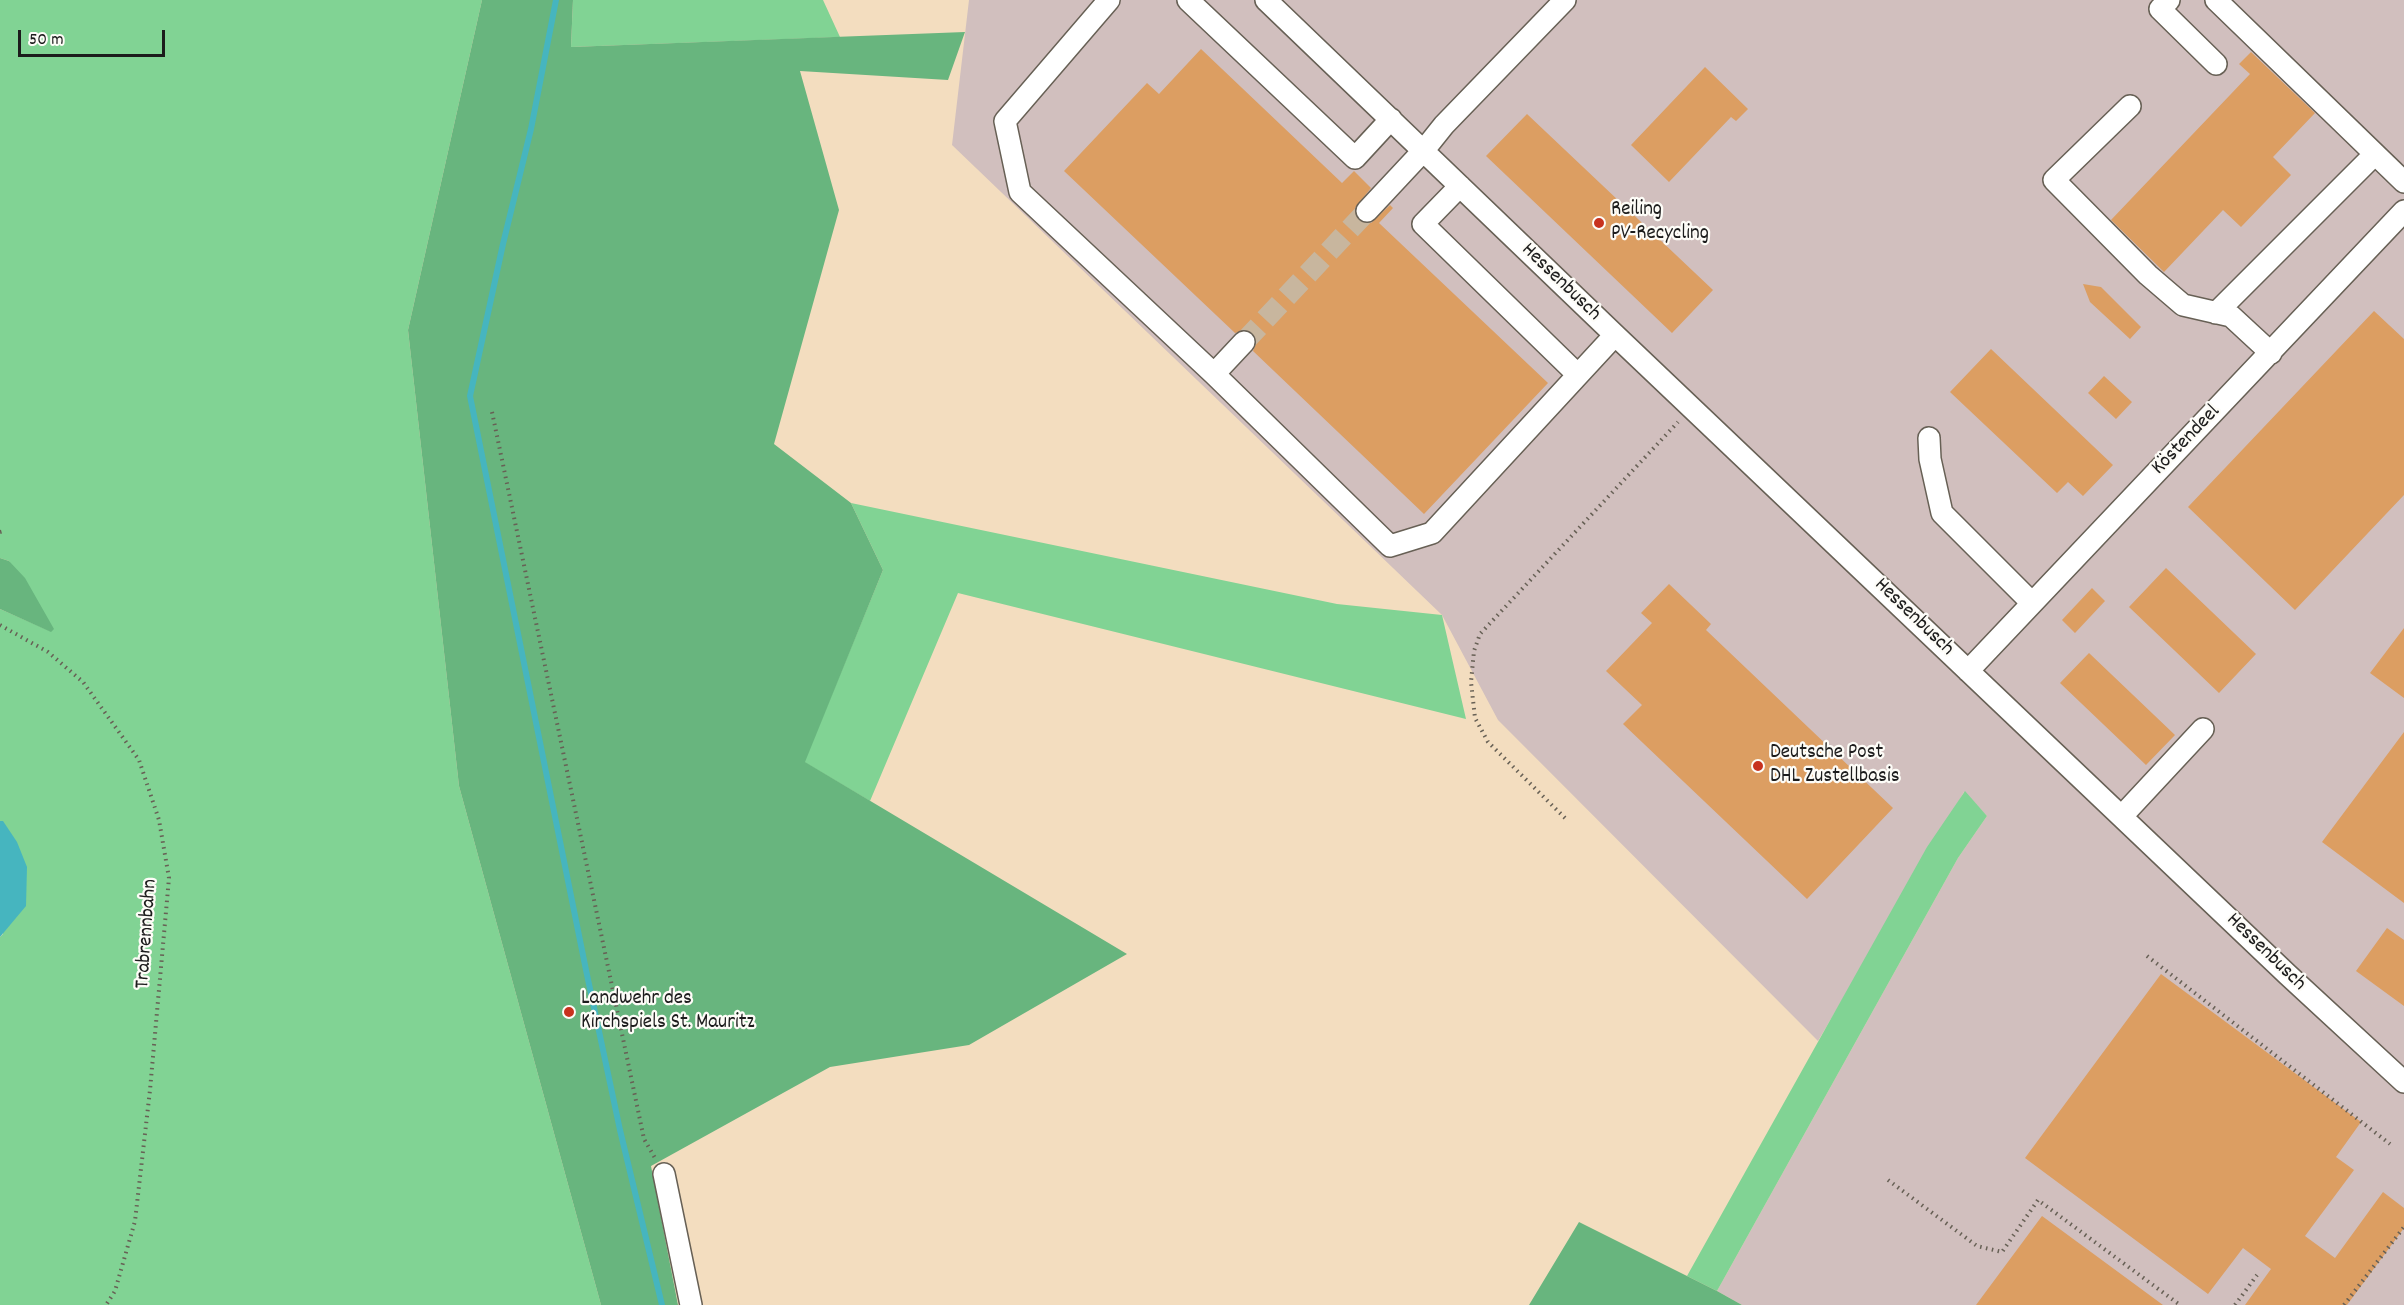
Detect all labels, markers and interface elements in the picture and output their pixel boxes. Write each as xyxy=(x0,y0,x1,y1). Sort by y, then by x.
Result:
scale bar xyxy=(21,18,168,56)
text: 50 m xyxy=(29,28,64,53)
place label: Reiling PV-Recycling xyxy=(1611,198,1709,248)
marker: Reiling PV-Recycling xyxy=(1592,216,1606,230)
street label: Hessenbusch xyxy=(1515,239,1605,327)
street label: Köstendeel xyxy=(2147,401,2227,481)
street label: Hessenbusch xyxy=(1868,574,1958,662)
place label: Deutsche Post DHL Zustellbasis xyxy=(1770,741,1900,791)
marker: Deutsche Post DHL Zustellbasis xyxy=(1751,759,1765,773)
street label: Trabrennbahn xyxy=(132,878,164,990)
street label: Hessenbusch xyxy=(2220,909,2310,997)
place label: Landwehr des Kirchspiels St. Mauritz xyxy=(581,987,755,1037)
marker: Landwehr des Kirchspiels St. Mauritz xyxy=(562,1005,576,1019)

